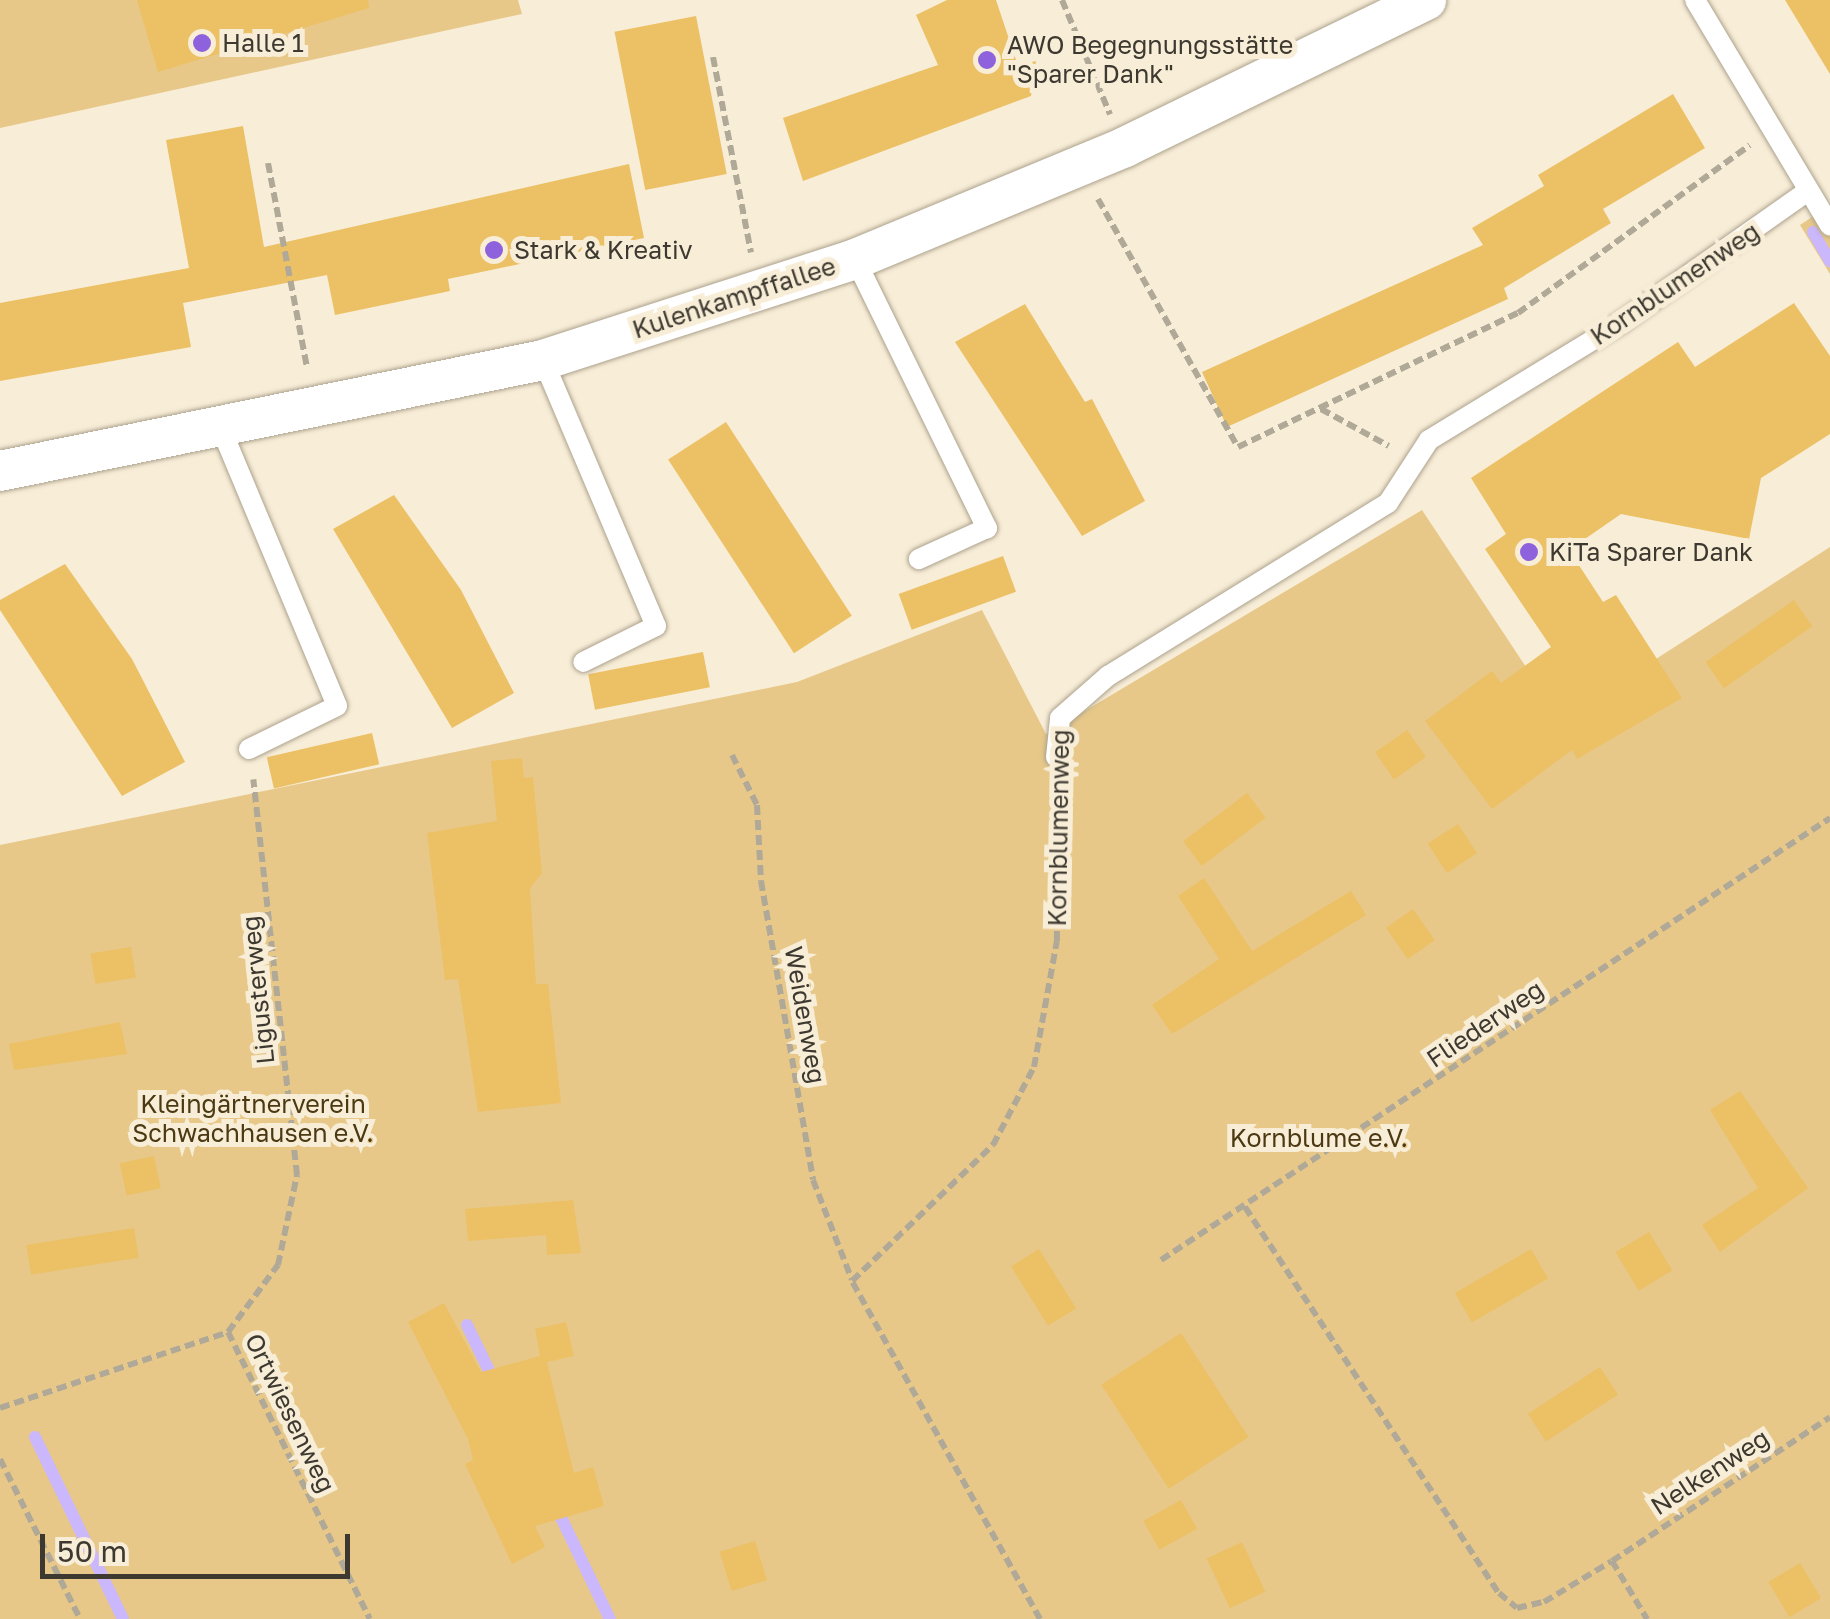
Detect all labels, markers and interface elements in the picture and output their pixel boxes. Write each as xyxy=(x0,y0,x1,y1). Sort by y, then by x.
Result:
place label: Halle 1 xyxy=(222,28,304,58)
place label: AWO Begegnungsstätte "Sparer Dank" xyxy=(1007,31,1293,90)
marker: Halle 1 xyxy=(191,32,213,54)
marker: AWO Begegnungsstätte "Sparer Dank" xyxy=(976,49,998,71)
street label: Kornblumenweg xyxy=(1585,216,1765,352)
place label: Stark & Kreativ xyxy=(514,235,693,265)
marker: Stark & Kreativ xyxy=(483,239,505,261)
street label: Kulenkampffallee xyxy=(629,251,839,345)
place label: KiTa Sparer Dank xyxy=(1549,537,1753,567)
marker: KiTa Sparer Dank xyxy=(1518,541,1540,563)
street label: Kornblumenweg xyxy=(1042,729,1076,927)
street label: Ligusterweg xyxy=(235,914,281,1066)
street label: Weidenweg xyxy=(778,944,832,1086)
street label: Fliederweg xyxy=(1421,974,1549,1074)
park label: Kleingärtnerverein Schwachhausen e.V. xyxy=(132,1090,374,1149)
park label: Kornblume e.V. xyxy=(1230,1123,1408,1153)
street label: Ortwiesenweg xyxy=(239,1329,341,1497)
street label: Nelkenweg xyxy=(1645,1423,1775,1521)
scale bar xyxy=(45,1514,355,1576)
text: 50 m xyxy=(57,1533,127,1569)

